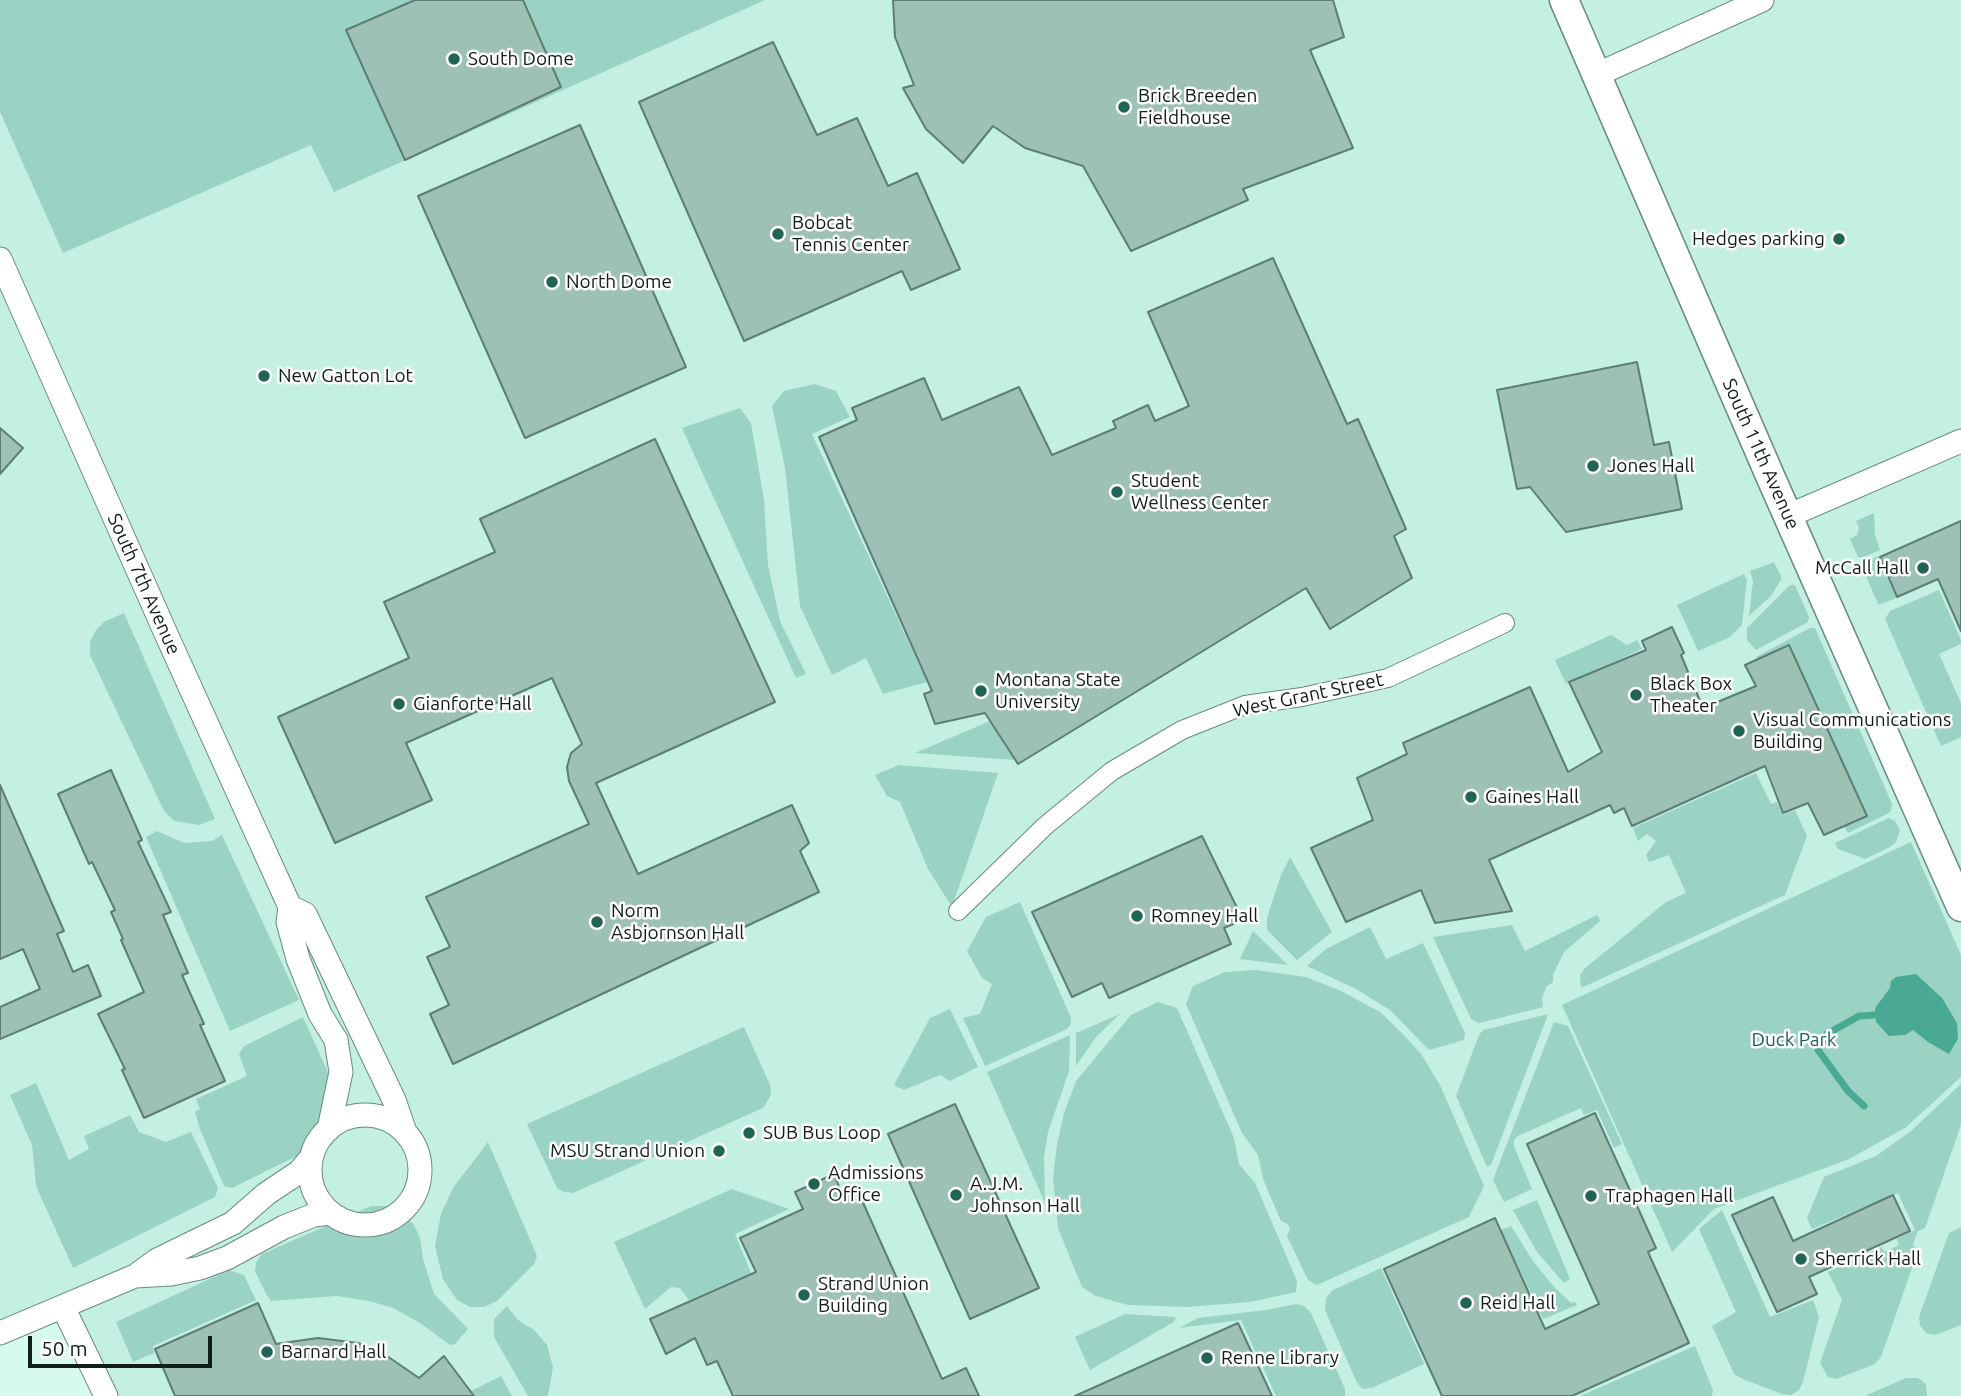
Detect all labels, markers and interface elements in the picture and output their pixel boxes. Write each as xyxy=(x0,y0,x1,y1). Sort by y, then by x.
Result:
place label: South Dome xyxy=(468,48,574,70)
marker: South Dome xyxy=(446,51,462,67)
place label: Brick Breeden Fieldhouse xyxy=(1138,85,1257,129)
marker: Brick Breeden Fieldhouse xyxy=(1116,99,1132,115)
place label: Bobcat Tennis Center xyxy=(792,212,909,256)
marker: Bobcat Tennis Center xyxy=(770,226,786,242)
place label: Hedges parking xyxy=(1692,228,1825,250)
marker: Hedges parking xyxy=(1831,231,1847,247)
place label: North Dome xyxy=(566,271,672,293)
marker: North Dome xyxy=(544,274,560,290)
place label: New Gatton Lot xyxy=(278,365,413,387)
marker: New Gatton Lot xyxy=(256,368,272,384)
street label: South 11th Avenue xyxy=(1717,375,1805,533)
place label: Jones Hall xyxy=(1607,455,1694,477)
marker: Jones Hall xyxy=(1585,458,1601,474)
place label: Student Wellness Center xyxy=(1131,470,1269,514)
marker: Student Wellness Center xyxy=(1109,484,1125,500)
street label: South 7th Avenue xyxy=(103,510,185,658)
place label: McCall Hall xyxy=(1815,557,1909,579)
marker: McCall Hall xyxy=(1915,560,1931,576)
street label: West Grant Street xyxy=(1231,668,1385,722)
place label: Montana State University xyxy=(995,669,1121,713)
place label: Black Box Theater xyxy=(1650,673,1732,717)
marker: Montana State University xyxy=(973,683,989,699)
marker: Black Box Theater xyxy=(1628,687,1644,703)
place label: Gianforte Hall xyxy=(413,693,532,715)
marker: Gianforte Hall xyxy=(391,696,407,712)
place label: Visual Communications Building xyxy=(1753,709,1951,753)
marker: Visual Communications Building xyxy=(1731,723,1747,739)
place label: Gaines Hall xyxy=(1485,786,1579,808)
marker: Gaines Hall xyxy=(1463,789,1479,805)
place label: Norm Asbjornson Hall xyxy=(611,900,744,944)
place label: Romney Hall xyxy=(1151,905,1258,927)
marker: Romney Hall xyxy=(1129,908,1145,924)
marker: Norm Asbjornson Hall xyxy=(589,914,605,930)
park label: Duck Park xyxy=(1752,1029,1836,1051)
place label: SUB Bus Loop xyxy=(763,1122,881,1144)
marker: SUB Bus Loop xyxy=(741,1125,757,1141)
place label: MSU Strand Union xyxy=(550,1140,705,1162)
marker: MSU Strand Union xyxy=(711,1143,727,1159)
place label: Admissions Office xyxy=(828,1162,924,1206)
place label: A.J.M. Johnson Hall xyxy=(970,1173,1080,1217)
marker: Admissions Office xyxy=(806,1176,822,1192)
place label: Traphagen Hall xyxy=(1605,1185,1733,1207)
marker: A.J.M. Johnson Hall xyxy=(948,1187,964,1203)
marker: Traphagen Hall xyxy=(1583,1188,1599,1204)
place label: Sherrick Hall xyxy=(1815,1248,1921,1270)
marker: Sherrick Hall xyxy=(1793,1251,1809,1267)
place label: Strand Union Building xyxy=(818,1273,929,1317)
marker: Strand Union Building xyxy=(796,1287,812,1303)
place label: Reid Hall xyxy=(1480,1292,1555,1314)
marker: Reid Hall xyxy=(1458,1295,1474,1311)
scale bar xyxy=(32,1322,215,1366)
text: 50 m xyxy=(41,1336,88,1360)
place label: Barnard Hall xyxy=(281,1341,386,1363)
marker: Barnard Hall xyxy=(259,1344,275,1360)
place label: Renne Library xyxy=(1221,1347,1339,1369)
marker: Renne Library xyxy=(1199,1350,1215,1366)

